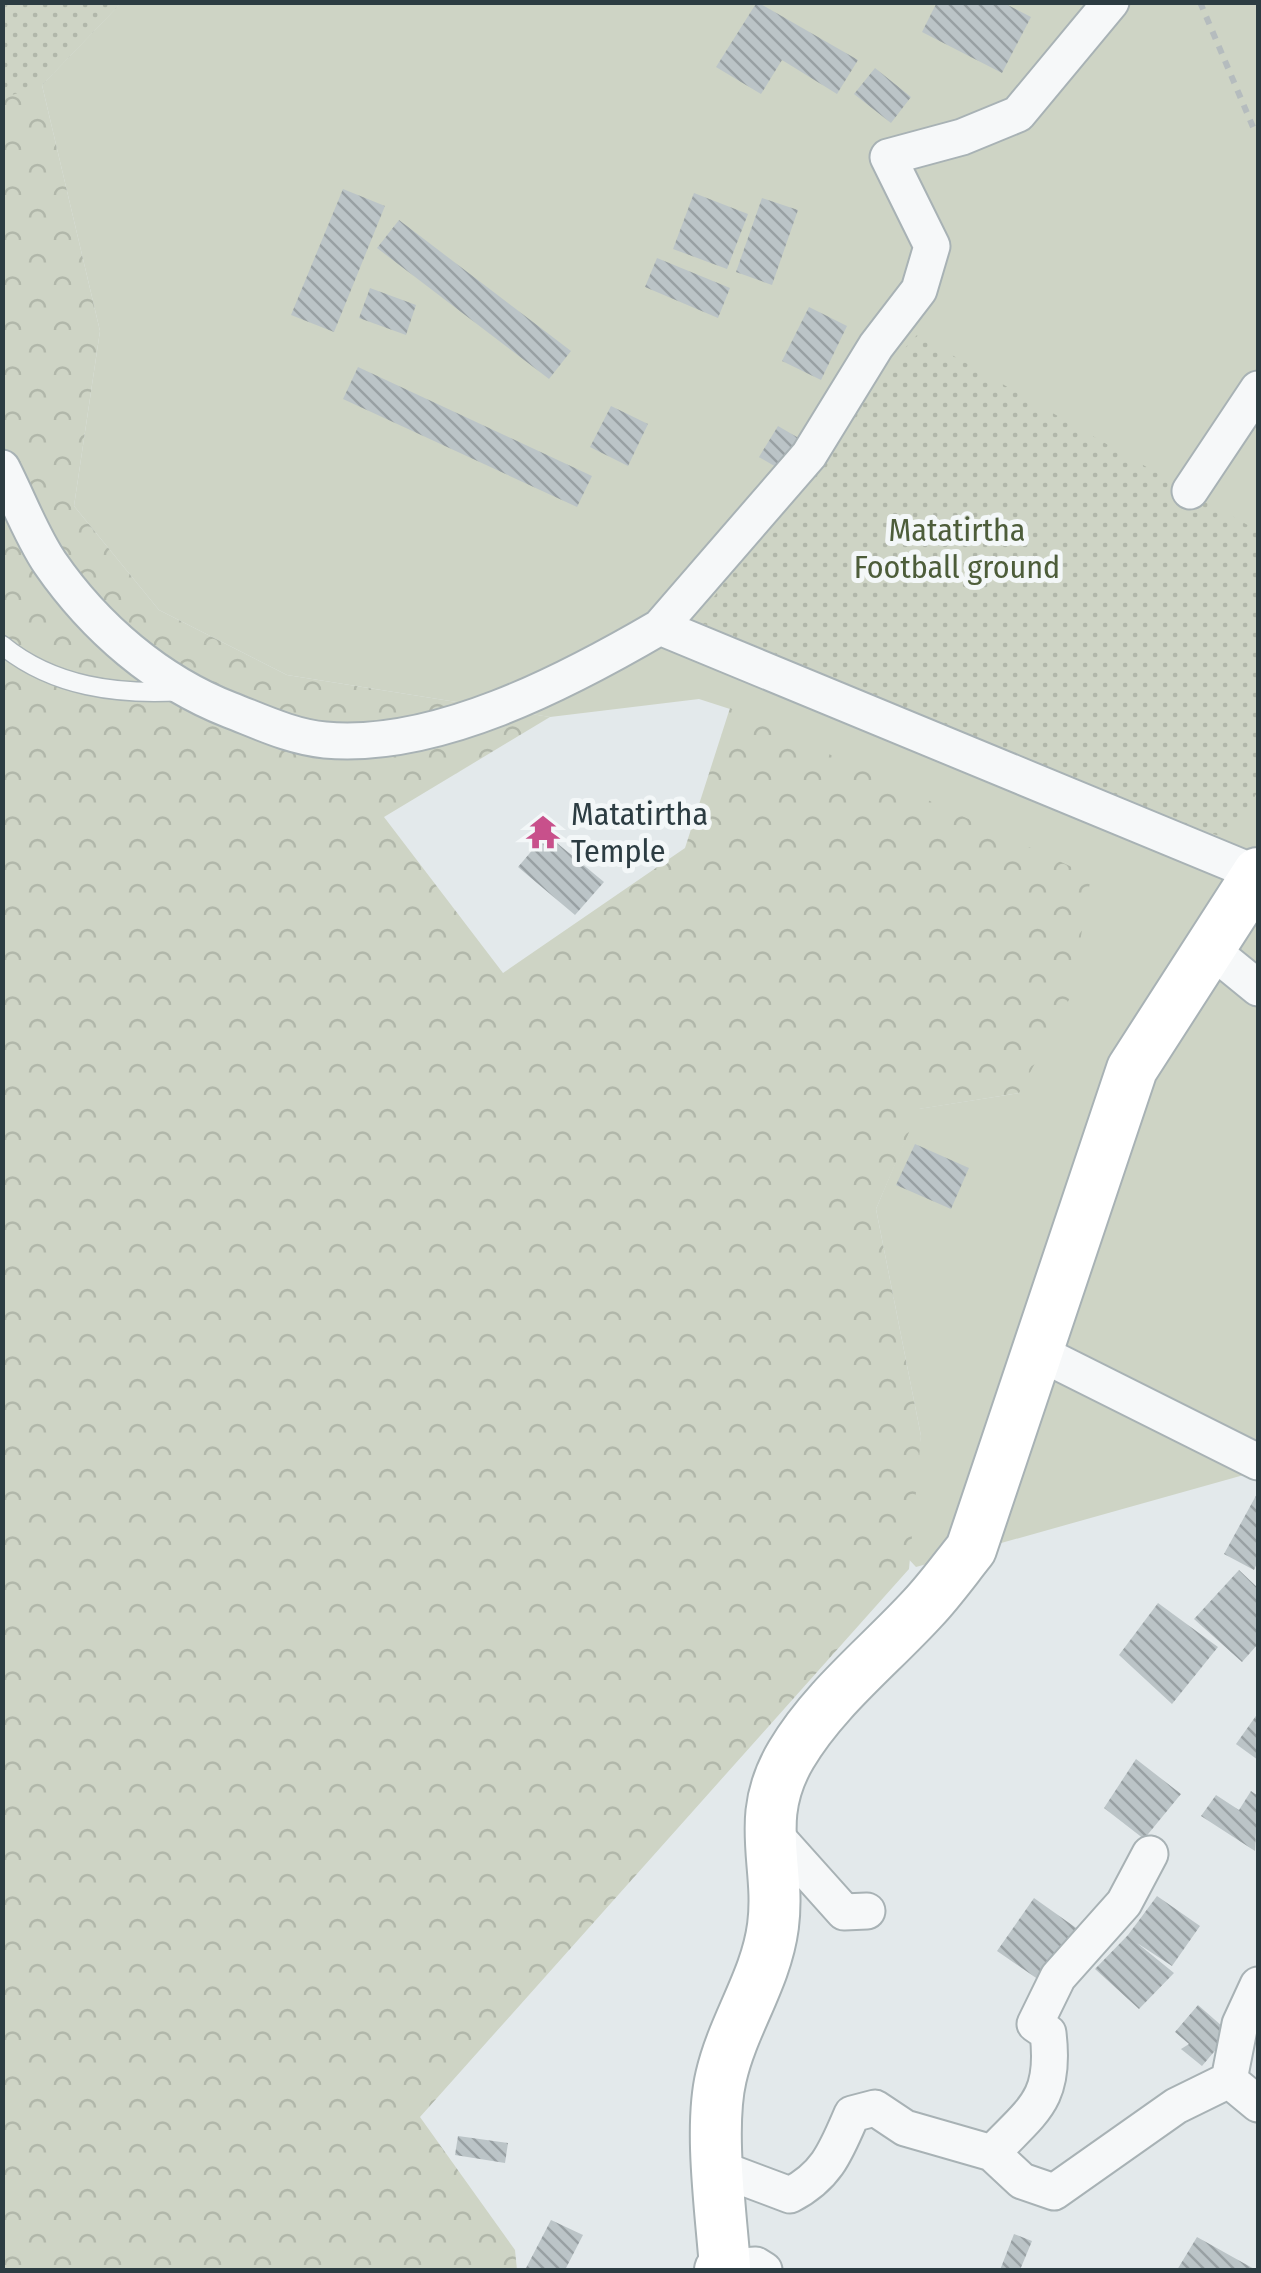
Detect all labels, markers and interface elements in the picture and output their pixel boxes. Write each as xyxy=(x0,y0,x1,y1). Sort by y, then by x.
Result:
park label: Matatirtha Football ground xyxy=(854,511,1060,586)
place label: Matatirtha Temple xyxy=(571,795,708,870)
temple icon: Matatirtha Temple xyxy=(524,813,562,851)

